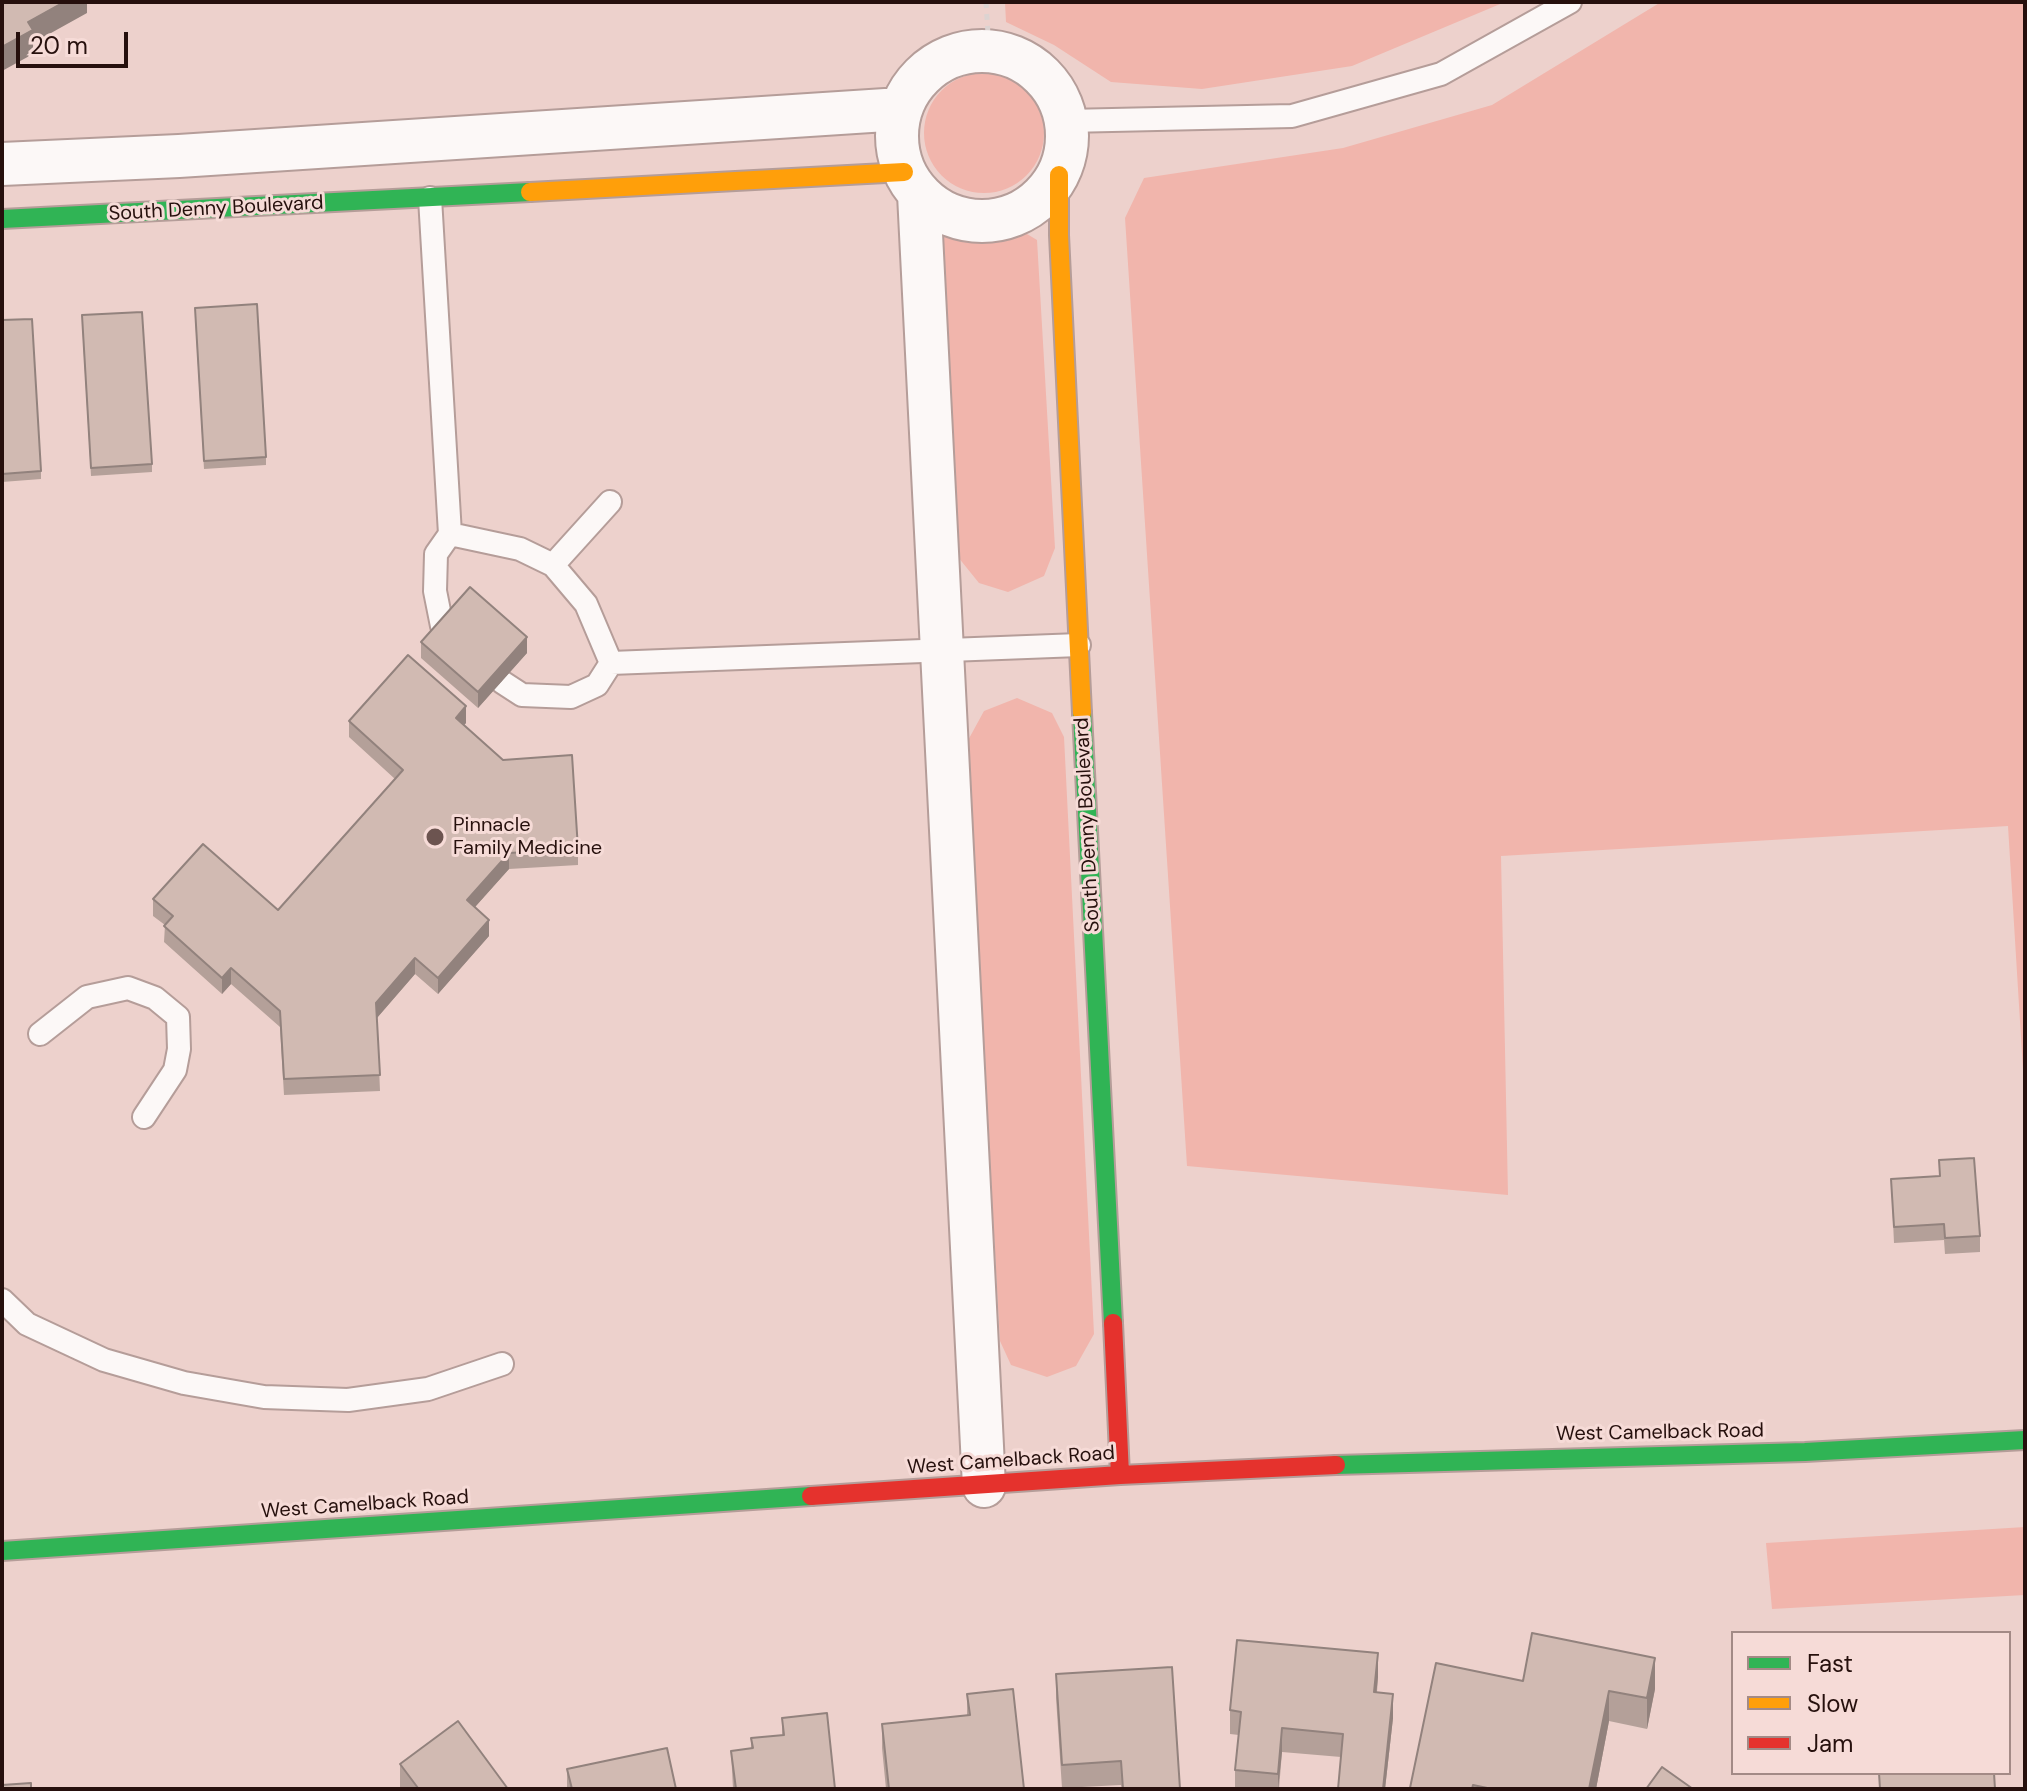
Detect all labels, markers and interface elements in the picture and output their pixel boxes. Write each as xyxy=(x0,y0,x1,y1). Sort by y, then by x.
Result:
scale bar xyxy=(20,16,132,66)
text: 20 m xyxy=(30,30,88,61)
street label: South Denny Boulevard xyxy=(108,191,324,227)
street label: South Denny Boulevard xyxy=(1070,717,1106,933)
place label: Pinnacle Family Medicine xyxy=(453,814,602,861)
marker: Pinnacle Family Medicine xyxy=(424,826,446,848)
street label: West Camelback Road xyxy=(1556,1419,1764,1447)
street label: West Camelback Road xyxy=(906,1442,1116,1480)
street label: West Camelback Road xyxy=(260,1486,470,1524)
legend xyxy=(1731,1631,2011,1775)
text: Fast xyxy=(1807,1648,1853,1679)
text: Slow xyxy=(1807,1688,1858,1719)
text: Jam xyxy=(1807,1728,1853,1759)

